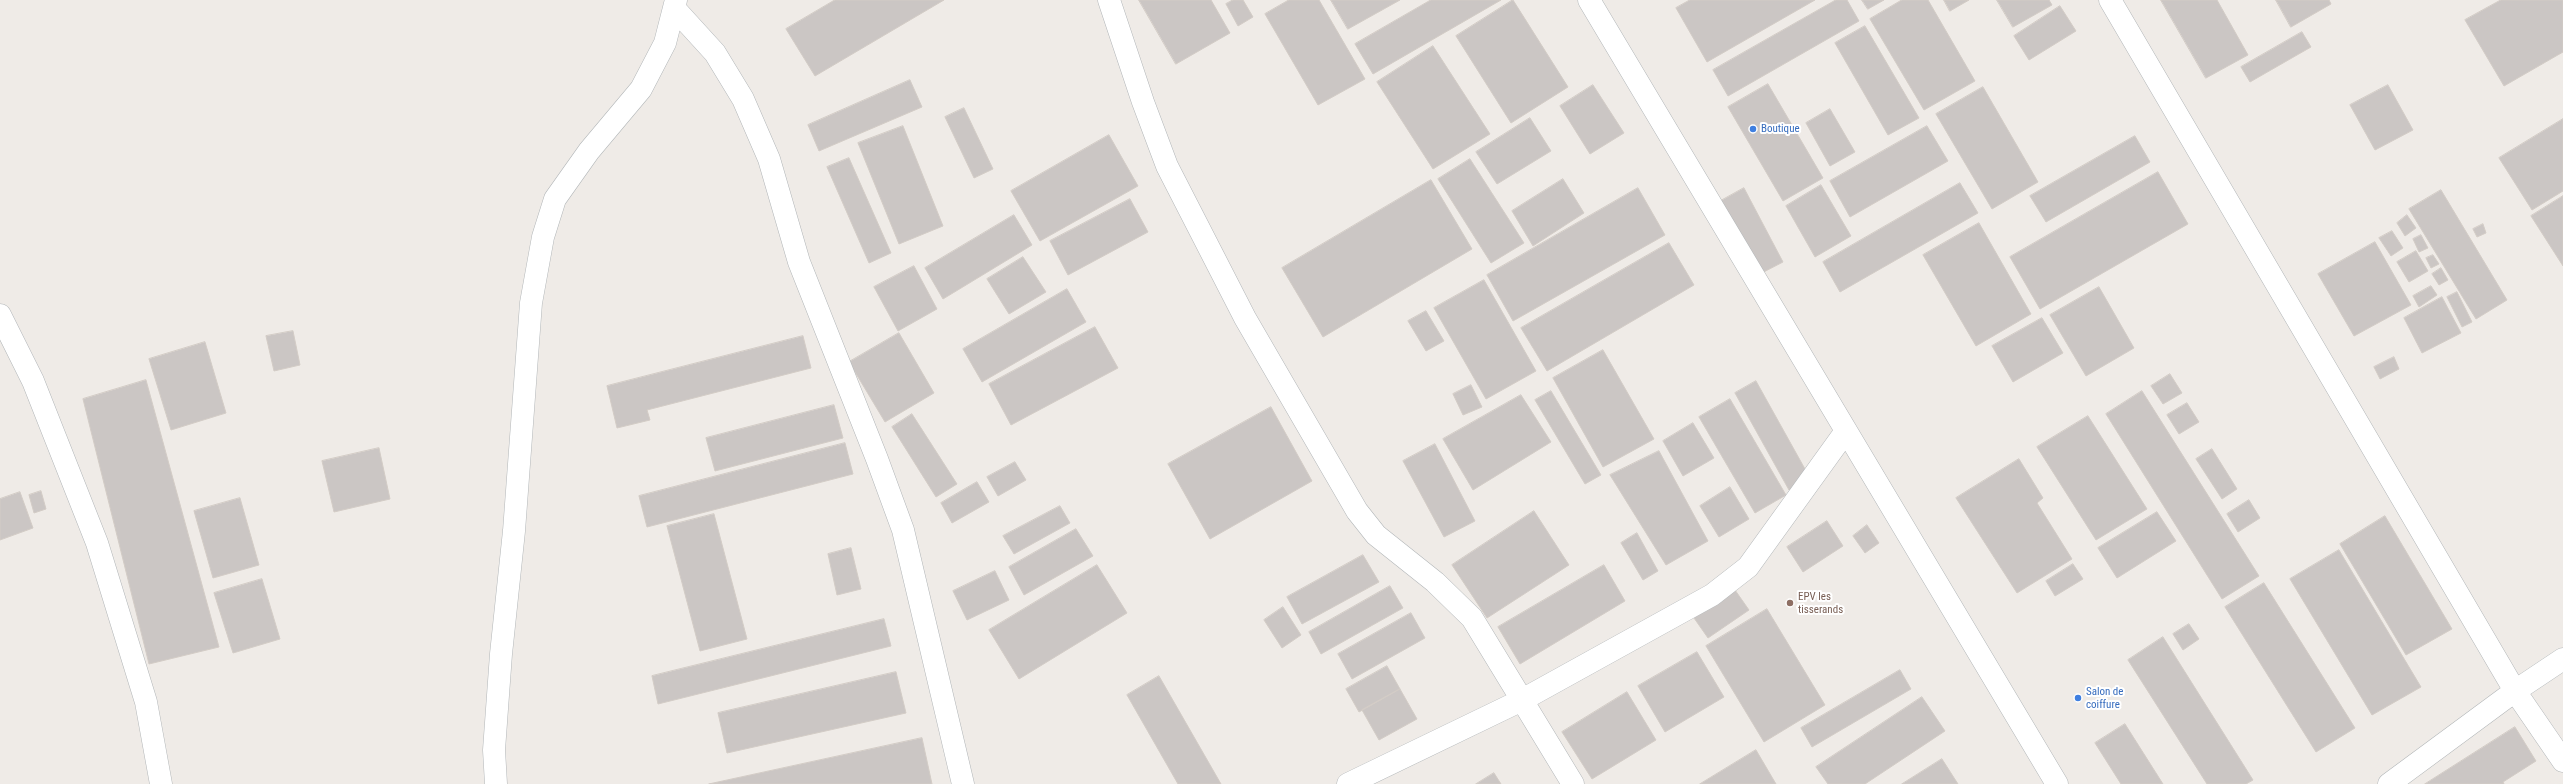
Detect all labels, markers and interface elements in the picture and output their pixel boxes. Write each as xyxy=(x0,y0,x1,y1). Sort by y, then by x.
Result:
place label: Boutique xyxy=(1761,122,1800,136)
marker: Boutique xyxy=(1748,124,1758,134)
place label: EPV les tisserands xyxy=(1798,590,1843,616)
marker: EPV les tisserands xyxy=(1785,598,1795,608)
place label: Salon de coiffure xyxy=(2086,685,2123,711)
marker: Salon de coiffure xyxy=(2073,693,2083,703)

